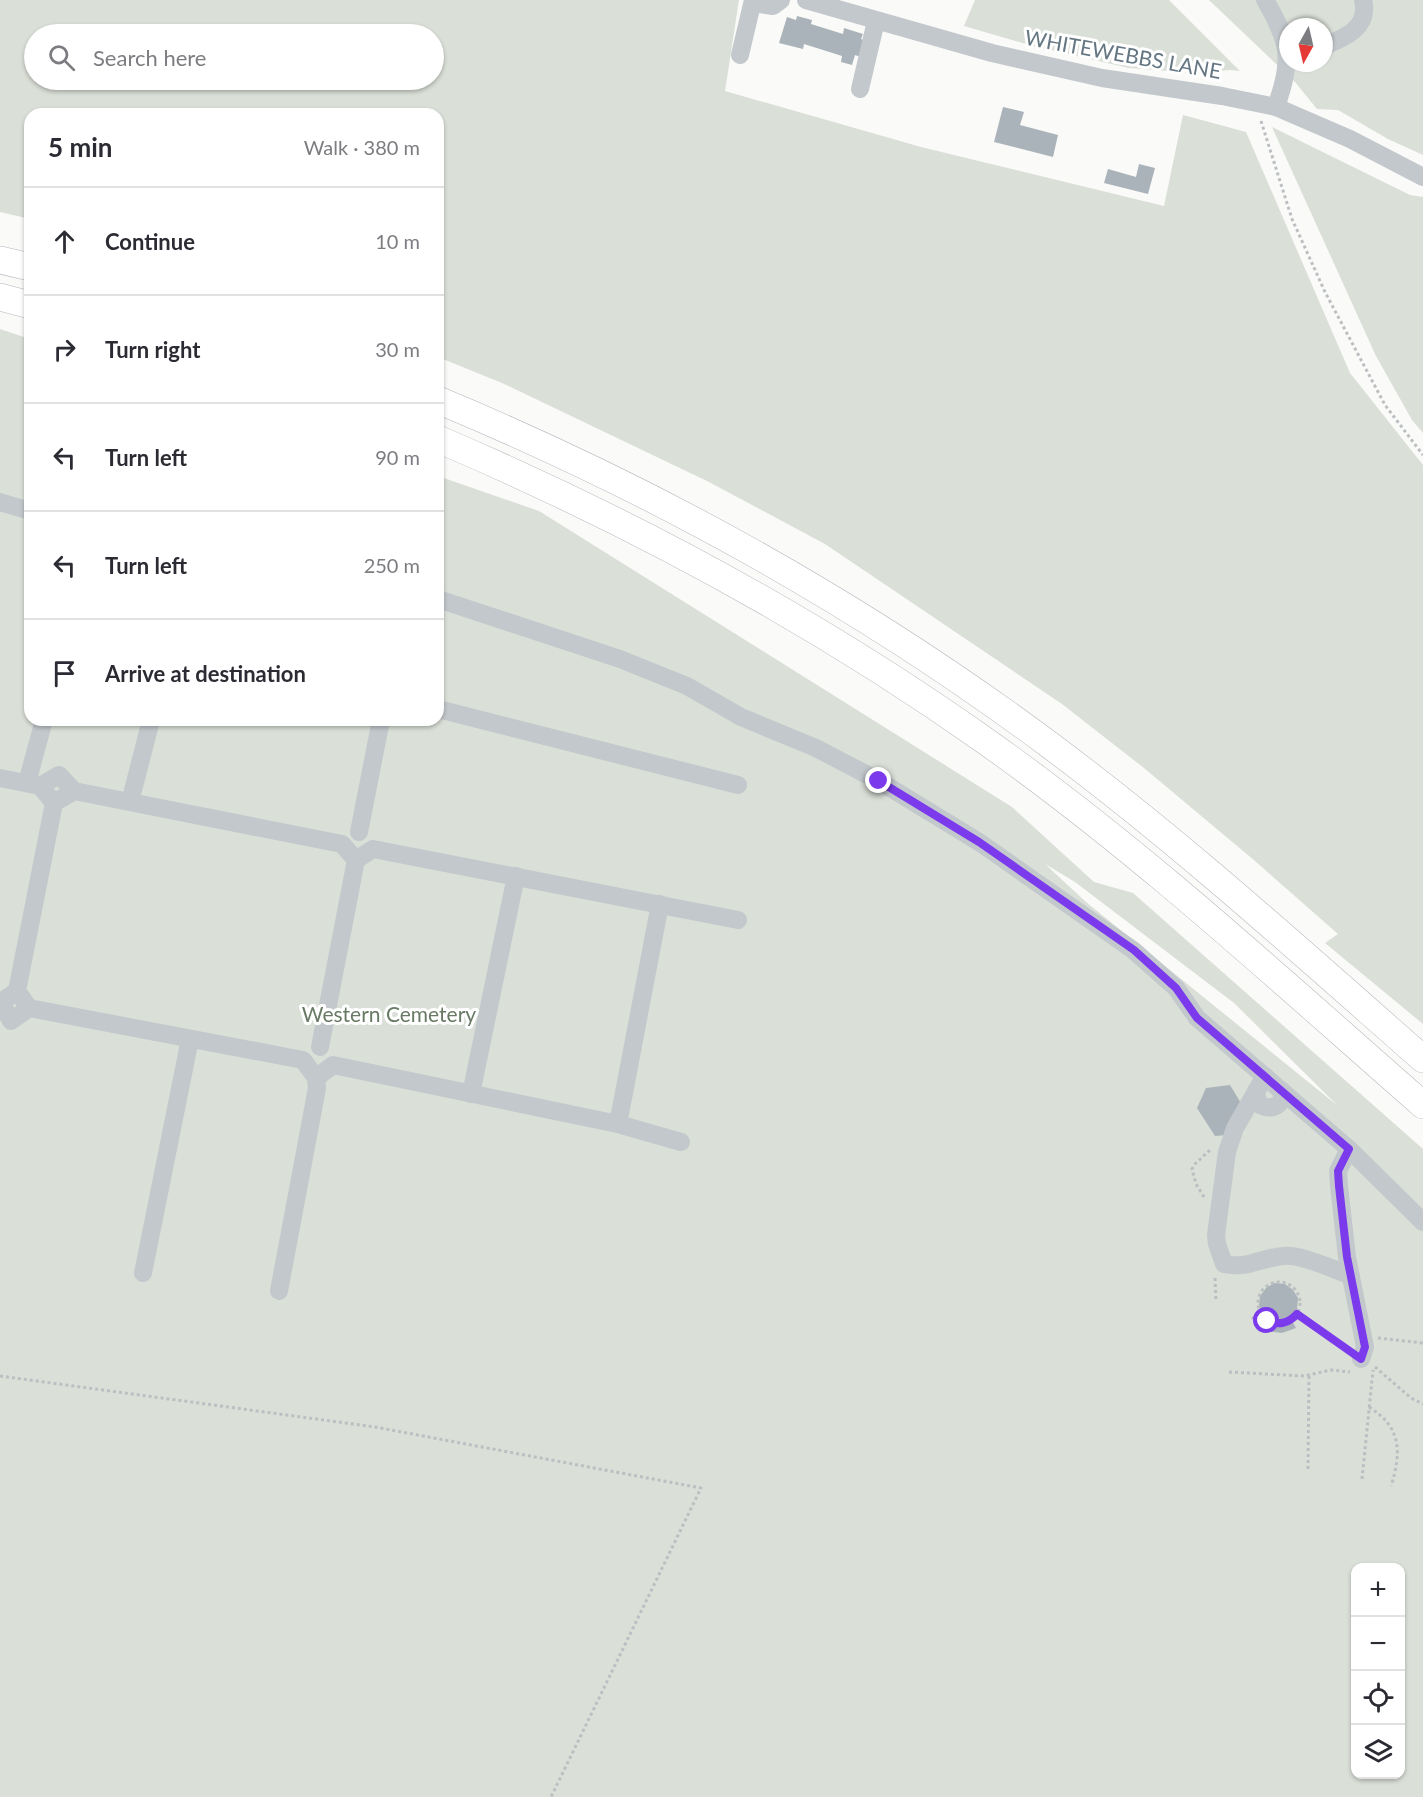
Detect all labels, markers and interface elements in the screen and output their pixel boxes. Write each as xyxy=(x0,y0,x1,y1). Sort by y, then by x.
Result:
north arrow xyxy=(1279,18,1333,72)
search box xyxy=(24,24,444,90)
street label: WHITEWEBBS LANE xyxy=(1023,24,1223,83)
icon: search xyxy=(45,41,78,74)
text: Search here xyxy=(93,44,206,71)
text: 5 min xyxy=(48,131,112,163)
text: Walk · 380 m xyxy=(304,135,420,159)
icon: ahead xyxy=(48,225,81,258)
text: Continue xyxy=(105,228,195,255)
text: 10 m xyxy=(375,229,420,253)
icon: right xyxy=(48,333,81,366)
text: Turn right xyxy=(105,336,200,363)
text: 30 m xyxy=(375,337,420,361)
icon: left xyxy=(48,441,81,474)
text: Turn left xyxy=(105,444,187,471)
text: 90 m xyxy=(375,445,420,469)
icon: left xyxy=(48,549,81,582)
text: Turn left xyxy=(105,552,187,579)
text: 250 m xyxy=(364,553,420,577)
icon: arrive xyxy=(48,657,81,690)
text: Arrive at destination xyxy=(105,660,306,687)
route end xyxy=(865,767,891,793)
park label: Western Cemetery xyxy=(302,1001,476,1026)
route start xyxy=(1253,1307,1279,1333)
map controls xyxy=(1351,1563,1405,1779)
button: + xyxy=(1351,1563,1405,1617)
button: − xyxy=(1351,1617,1405,1671)
button: locate xyxy=(1351,1671,1405,1725)
button: layers xyxy=(1351,1725,1405,1779)

